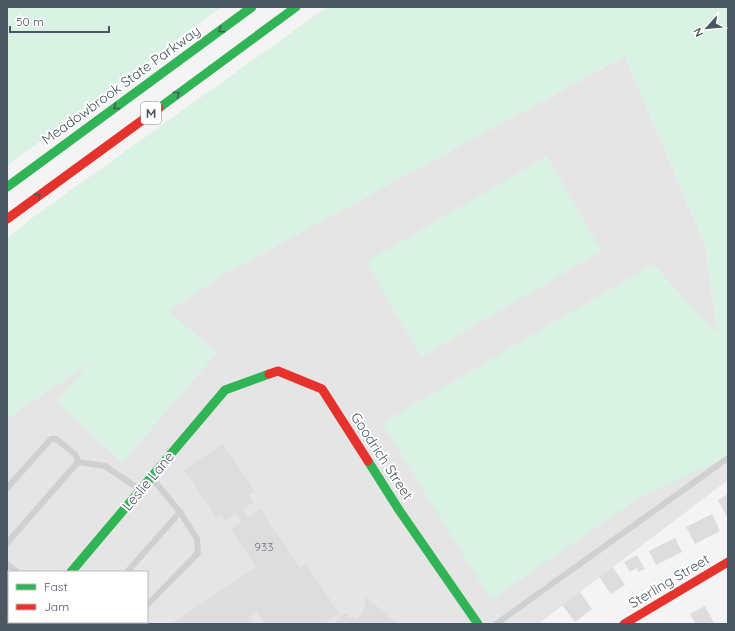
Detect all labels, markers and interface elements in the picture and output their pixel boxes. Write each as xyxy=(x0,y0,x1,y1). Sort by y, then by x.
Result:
scale bar xyxy=(10,8,109,34)
north arrow xyxy=(687,8,727,48)
text: 50 m xyxy=(16,14,44,29)
street label: Meadowbrook State Parkway xyxy=(39,22,203,148)
one-way arrow xyxy=(218,25,225,32)
text: N xyxy=(690,26,706,39)
one-way arrow xyxy=(172,92,179,99)
one-way arrow xyxy=(113,102,120,109)
road number: M xyxy=(141,102,161,124)
one-way arrow xyxy=(34,194,41,201)
street label: Goodrich Street xyxy=(347,409,417,503)
street label: Leslie Lane xyxy=(118,448,178,514)
house number: 933 xyxy=(254,539,274,554)
street label: Sterling Street xyxy=(625,550,713,612)
legend xyxy=(8,571,148,623)
text: Fast xyxy=(44,579,68,594)
text: Jam xyxy=(44,599,69,614)

